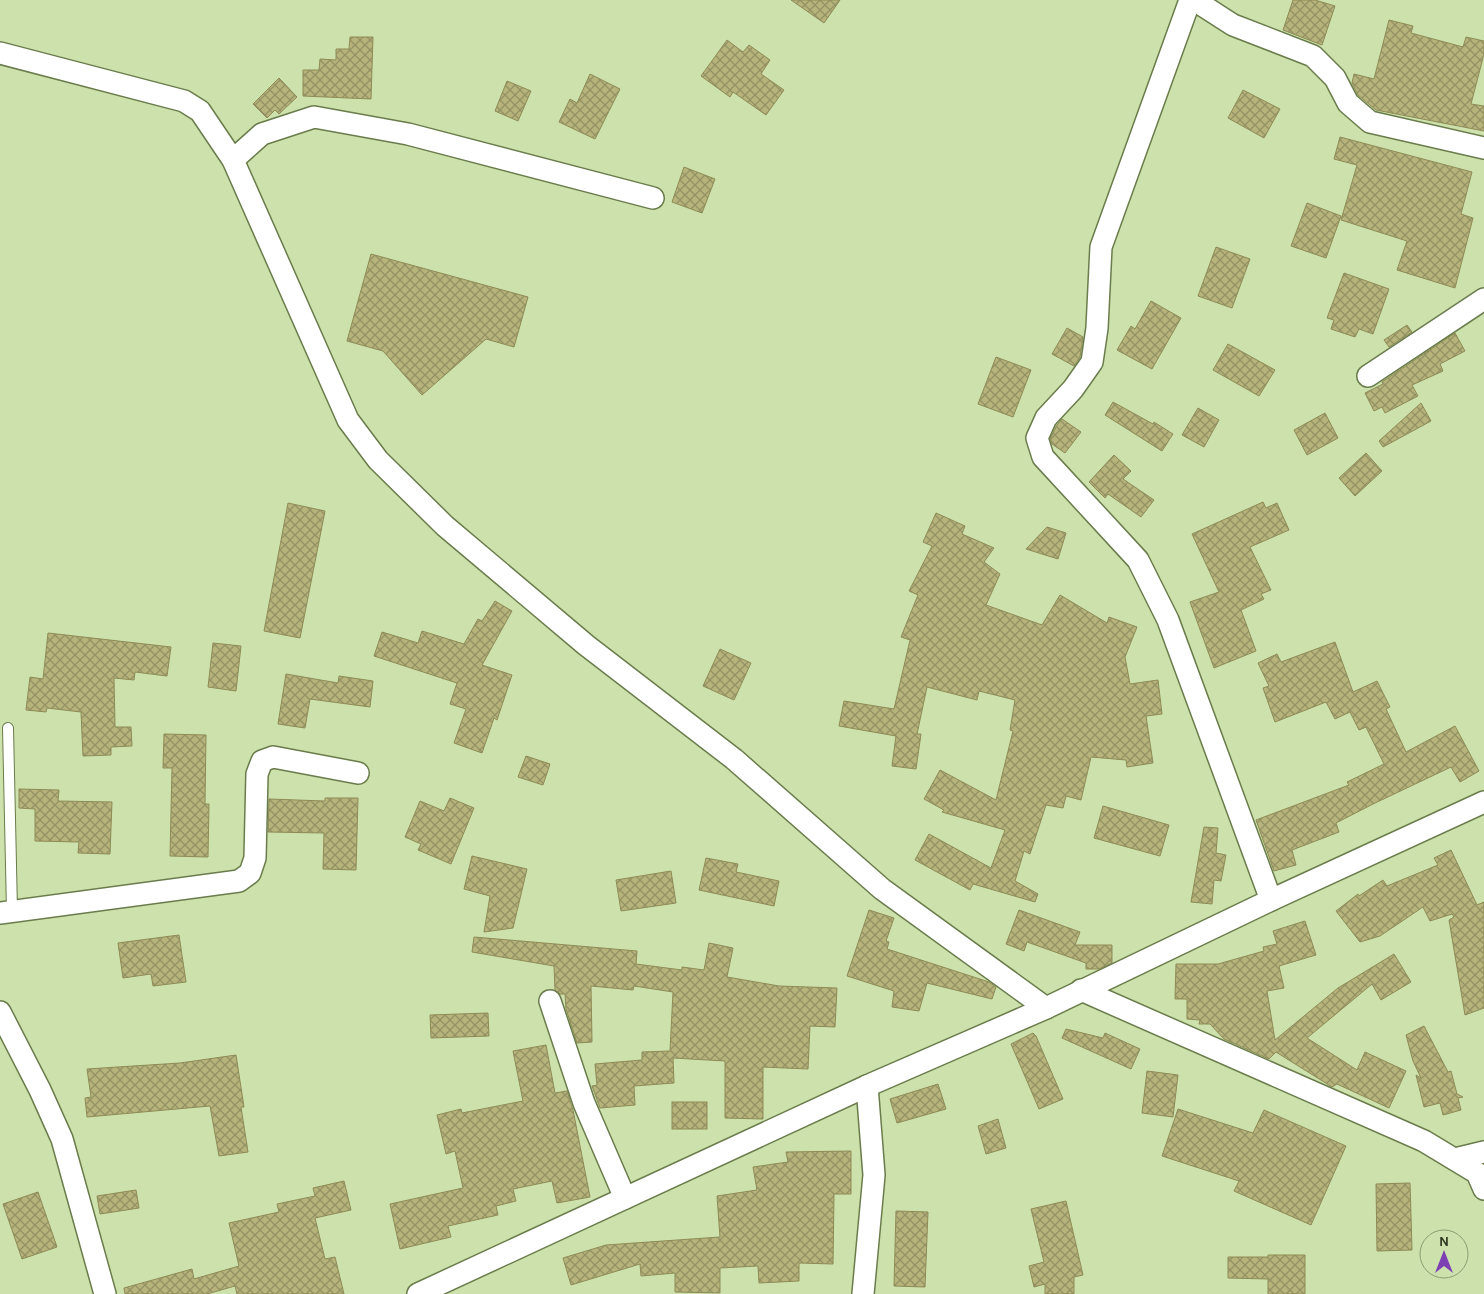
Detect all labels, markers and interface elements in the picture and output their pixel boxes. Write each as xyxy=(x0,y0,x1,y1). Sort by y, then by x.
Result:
north arrow xyxy=(1419,1229,1469,1279)
text: N xyxy=(1439,1233,1449,1250)

